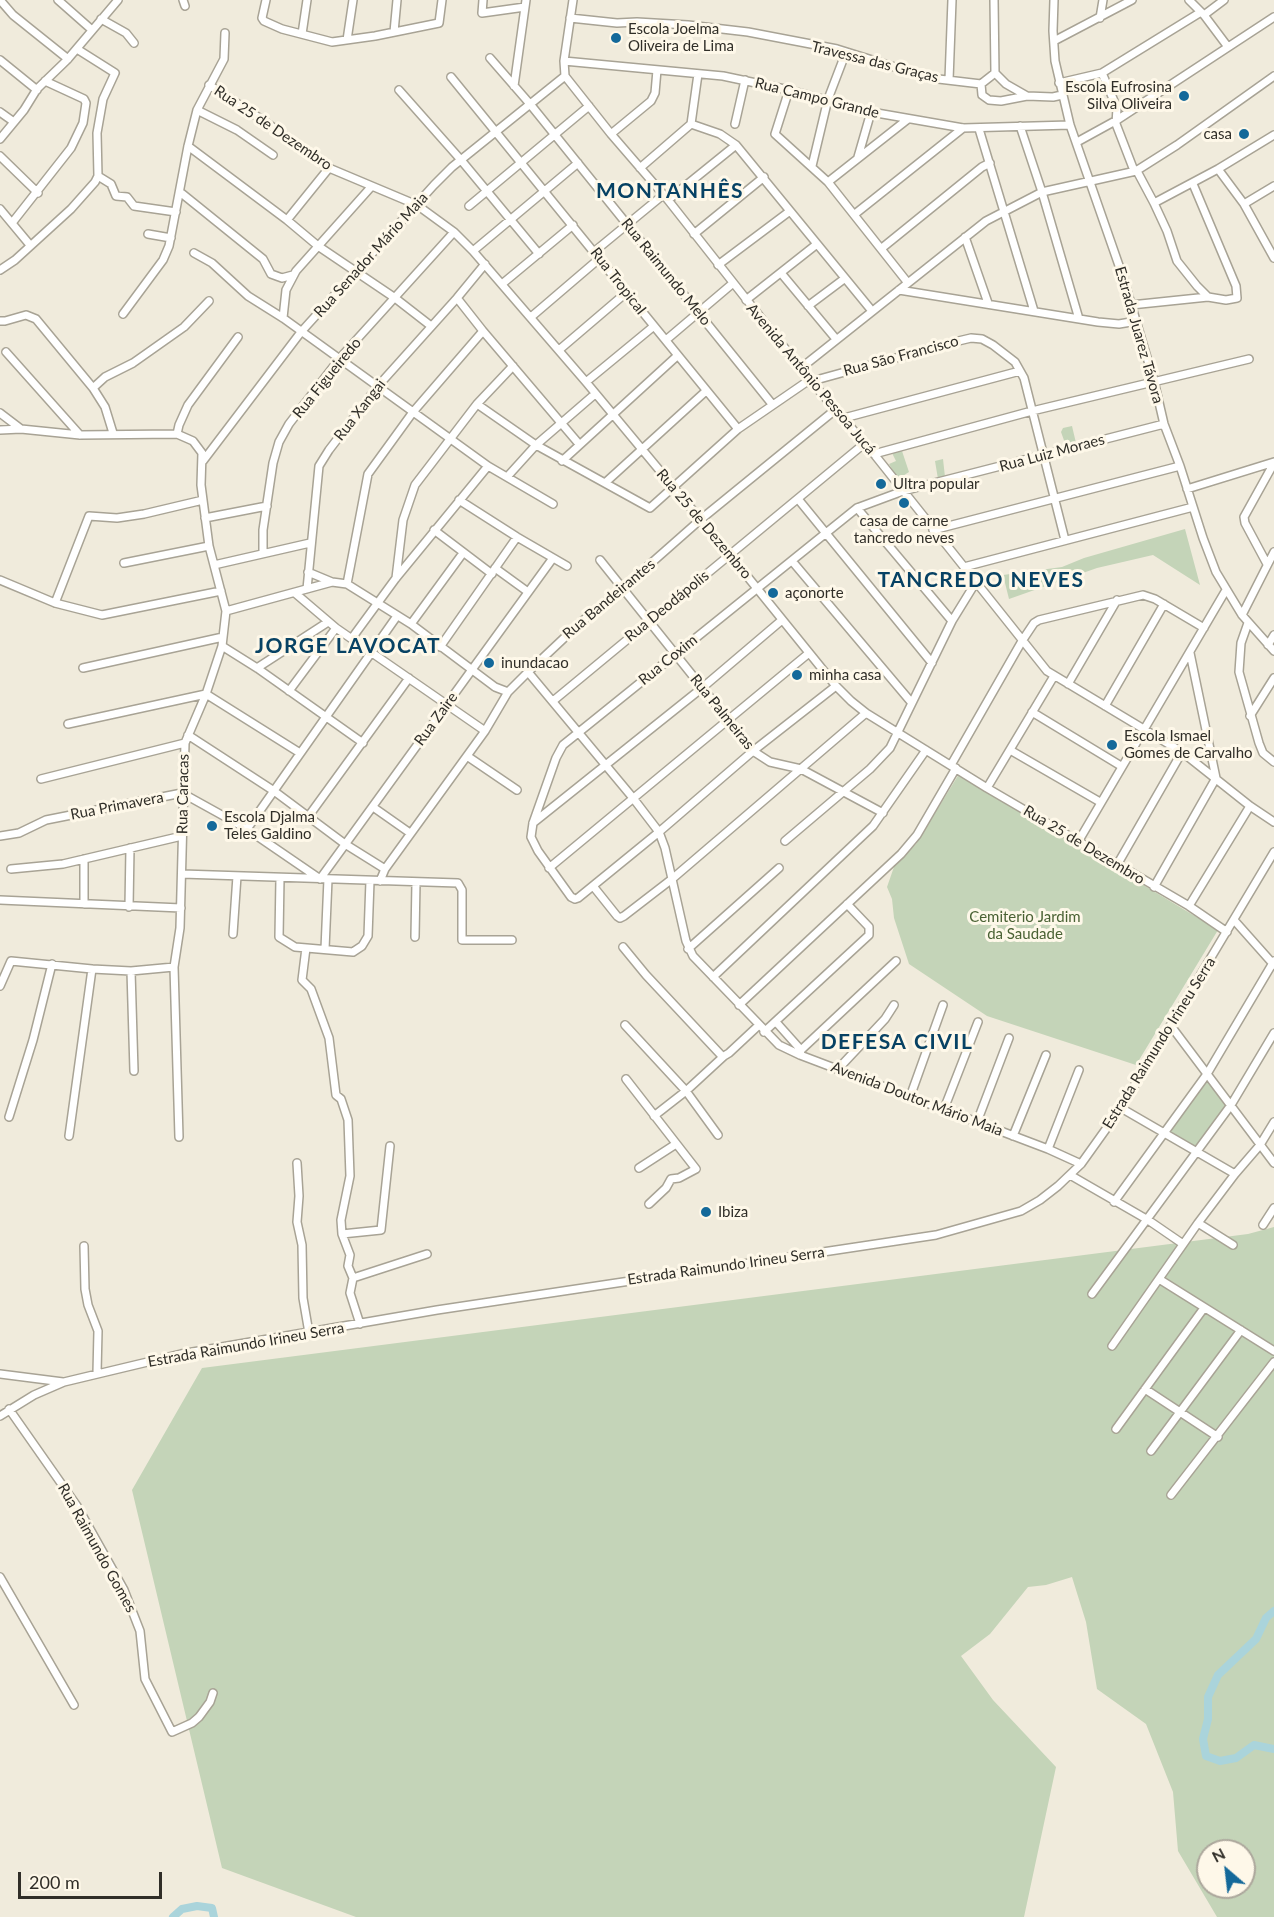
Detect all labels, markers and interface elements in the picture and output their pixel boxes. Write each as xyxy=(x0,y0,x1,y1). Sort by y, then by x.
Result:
place label: Escola Joelma Oliveira de Lima xyxy=(628,20,734,55)
marker: Escola Joelma Oliveira de Lima xyxy=(609,31,623,45)
street label: Travessa das Graças xyxy=(810,37,940,87)
street label: Rua Campo Grande xyxy=(753,74,881,122)
place label: Escola Eufrosina Silva Oliveira xyxy=(1065,78,1172,113)
street label: Rua 25 de Dezembro xyxy=(211,82,335,174)
marker: Escola Eufrosina Silva Oliveira xyxy=(1177,89,1191,103)
place label: casa xyxy=(1203,125,1232,143)
marker: casa xyxy=(1237,127,1251,141)
district label: MONTANHÊS xyxy=(596,178,744,204)
street label: Rua Senador Mário Maia xyxy=(310,189,432,321)
street label: Rua Raimundo Melo xyxy=(617,215,715,329)
street label: Rua Tropical xyxy=(586,244,650,318)
street label: Estrada Juarez Távora xyxy=(1111,264,1167,406)
street label: Avenida Antônio Pessoa Jucá xyxy=(743,300,879,458)
street label: Rua São Francisco xyxy=(842,332,960,380)
street label: Rua Figueiredo xyxy=(289,334,365,422)
street label: Rua Xangai xyxy=(330,376,390,444)
street label: Rua Luiz Moraes xyxy=(998,430,1106,476)
street label: Rua 25 de Dezembro xyxy=(653,465,755,583)
place label: Ultra popular xyxy=(893,475,980,493)
marker: Ultra popular xyxy=(874,477,888,491)
marker: casa de carne tancredo neves xyxy=(897,496,911,510)
place label: casa de carne tancredo neves xyxy=(854,512,954,547)
street label: Rua Bandeirantes xyxy=(559,555,659,643)
street label: Rua Deodápolis xyxy=(621,567,713,645)
district label: TANCREDO NEVES xyxy=(878,567,1084,593)
place label: açonorte xyxy=(785,584,844,602)
marker: açonorte xyxy=(766,586,780,600)
street label: Rua Coxim xyxy=(635,631,701,689)
district label: JORGE LAVOCAT xyxy=(255,633,441,659)
place label: inundacao xyxy=(501,654,569,672)
marker: inundacao xyxy=(482,656,496,670)
place label: minha casa xyxy=(809,666,882,684)
marker: minha casa xyxy=(790,668,804,682)
street label: Rua Palmeiras xyxy=(686,671,758,753)
street label: Rua Zaire xyxy=(411,689,461,749)
place label: Escola Ismael Gomes de Carvalho xyxy=(1124,727,1253,762)
marker: Escola Ismael Gomes de Carvalho xyxy=(1105,738,1119,752)
street label: Rua Caracas xyxy=(173,754,193,834)
street label: Rua Primavera xyxy=(69,788,165,824)
street label: Rua 25 de Dezembro xyxy=(1020,802,1148,888)
place label: Escola Djalma Teles Galdino xyxy=(224,808,315,843)
marker: Escola Djalma Teles Galdino xyxy=(205,819,219,833)
park label: Cemiterio Jardim da Saudade xyxy=(969,908,1081,943)
street label: Estrada Raimundo Irineu Serra xyxy=(1099,954,1219,1132)
district label: DEFESA CIVIL xyxy=(821,1029,973,1055)
street label: Avenida Doutor Mário Maia xyxy=(828,1058,1006,1140)
place label: Ibiza xyxy=(718,1203,748,1221)
marker: Ibiza xyxy=(699,1205,713,1219)
street label: Estrada Raimundo Irineu Serra xyxy=(626,1243,826,1289)
street label: Estrada Raimundo Irineu Serra xyxy=(146,1319,346,1371)
street label: Rua Raimundo Gomes xyxy=(54,1480,140,1616)
north arrow xyxy=(1196,1839,1256,1899)
text: N xyxy=(1208,1843,1228,1866)
scale bar xyxy=(21,1860,165,1898)
text: 200 m xyxy=(29,1871,80,1893)

